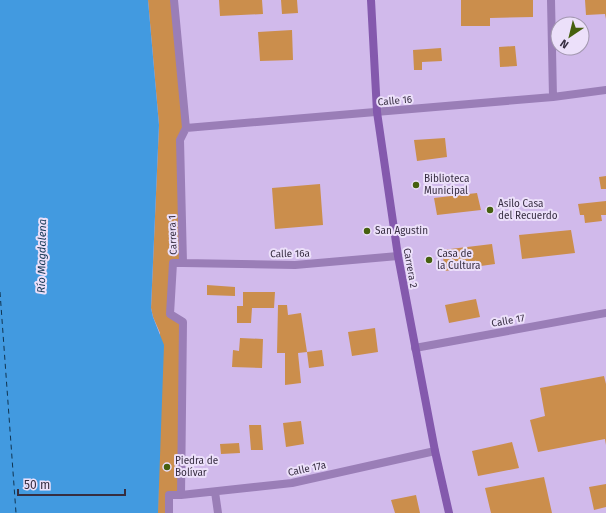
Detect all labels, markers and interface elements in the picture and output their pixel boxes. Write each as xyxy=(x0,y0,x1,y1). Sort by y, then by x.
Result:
north arrow xyxy=(550,16,590,56)
text: N xyxy=(558,36,571,51)
street label: Calle 16 xyxy=(377,94,413,108)
place label: Biblioteca Municipal xyxy=(424,173,469,197)
marker: Biblioteca Municipal xyxy=(411,180,421,190)
place label: Asilo Casa del Recuerdo xyxy=(498,198,558,222)
marker: Asilo Casa del Recuerdo xyxy=(485,205,495,215)
street label: Carrera 1 xyxy=(166,215,180,255)
water label: Río Magdalena xyxy=(35,219,49,293)
place label: San Agustin xyxy=(375,225,428,237)
marker: San Agustin xyxy=(362,226,372,236)
street label: Carrera 2 xyxy=(401,247,419,289)
street label: Calle 16a xyxy=(270,248,310,260)
place label: Casa de la Cultura xyxy=(437,248,481,272)
marker: Casa de la Cultura xyxy=(424,255,434,265)
street label: Calle 17 xyxy=(490,312,526,330)
place label: Piedra de Bolívar xyxy=(175,455,218,479)
street label: Calle 17a xyxy=(287,459,327,479)
marker: Piedra de Bolívar xyxy=(162,462,172,472)
scale bar xyxy=(18,471,125,497)
text: 50 m xyxy=(24,478,50,492)

